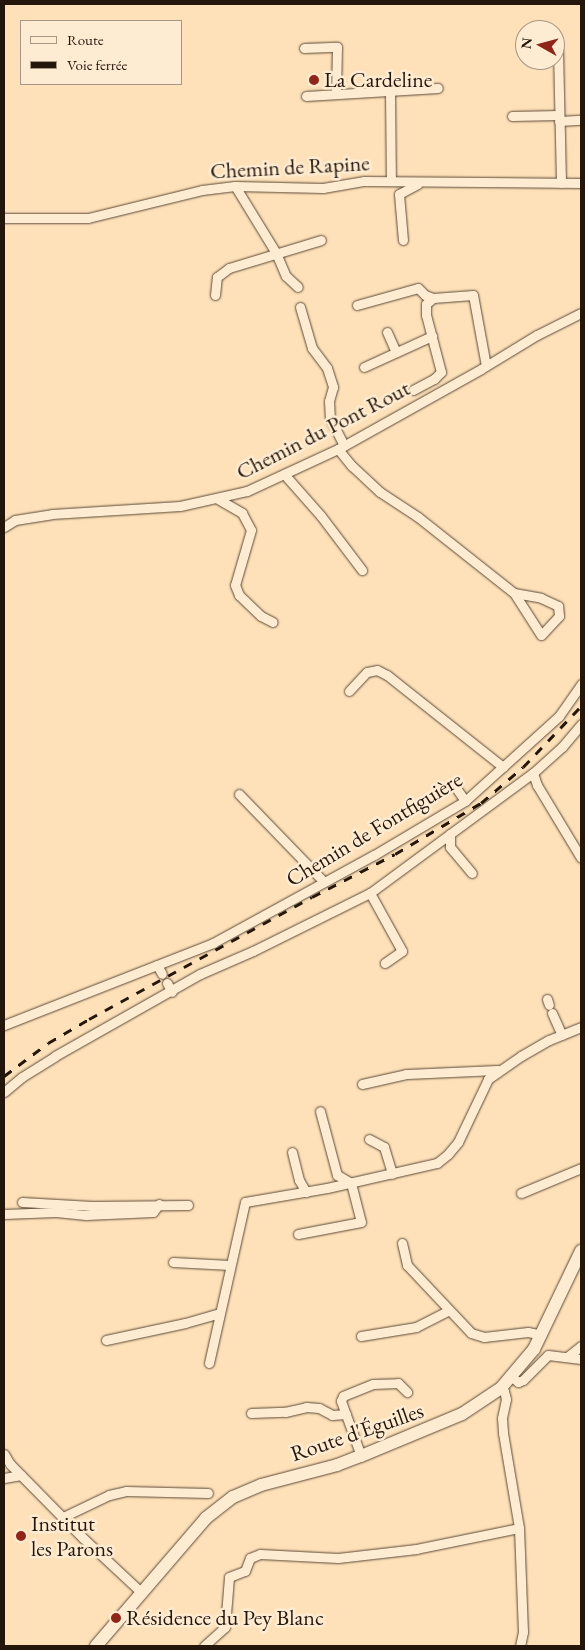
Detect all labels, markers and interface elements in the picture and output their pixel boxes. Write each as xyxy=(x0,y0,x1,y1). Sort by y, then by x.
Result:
legend xyxy=(20,20,182,85)
north arrow xyxy=(515,20,565,70)
text: Route xyxy=(67,30,104,49)
text: N xyxy=(516,37,536,50)
text: Voie ferrée xyxy=(67,55,127,74)
place label: La Cardeline xyxy=(324,67,432,93)
marker: La Cardeline xyxy=(308,74,320,86)
street label: Chemin de Rapine xyxy=(210,150,370,184)
street label: Chemin du Pont Rout xyxy=(232,375,414,485)
street label: Chemin de Fontfiguière xyxy=(281,766,467,892)
street label: Route d'Éguilles xyxy=(287,1397,427,1467)
place label: Institut les Parons xyxy=(31,1510,113,1562)
marker: Institut les Parons xyxy=(15,1530,27,1542)
place label: Résidence du Pey Blanc xyxy=(126,1605,324,1631)
marker: Résidence du Pey Blanc xyxy=(110,1612,122,1624)

